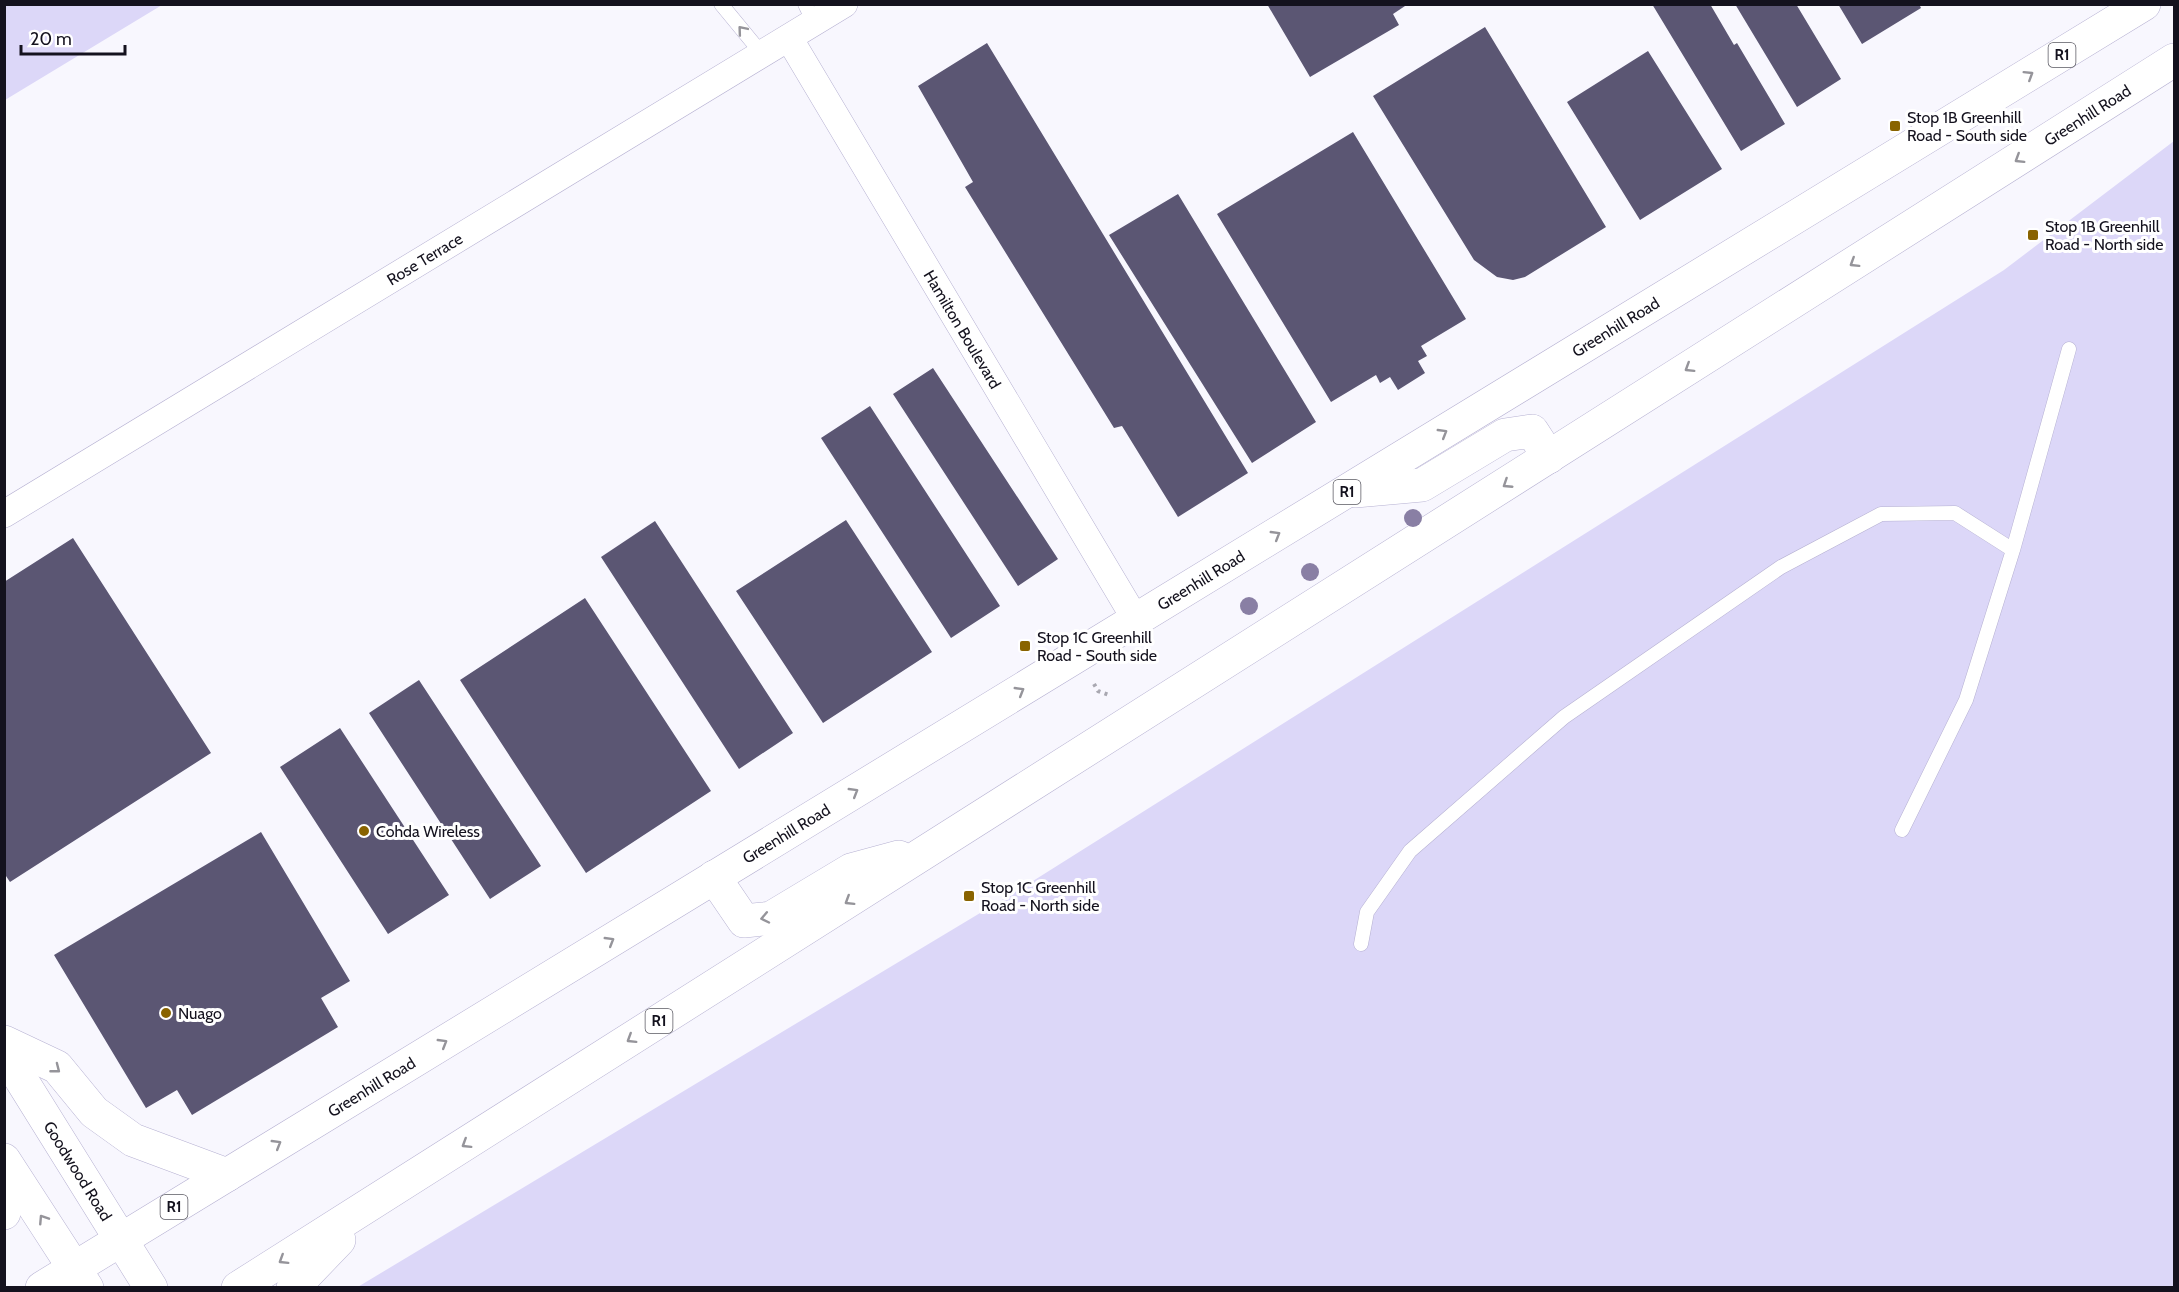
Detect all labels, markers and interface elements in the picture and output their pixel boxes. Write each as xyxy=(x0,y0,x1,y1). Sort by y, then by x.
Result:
scale bar xyxy=(21,18,124,56)
one-way arrow xyxy=(738,26,749,37)
text: 20 m xyxy=(30,28,72,50)
road number: R1 xyxy=(2048,43,2076,67)
one-way arrow xyxy=(2022,71,2033,82)
street label: Greenhill Road xyxy=(2041,80,2134,149)
place label: Stop 1B Greenhill Road - South side xyxy=(1907,108,2027,145)
marker: Stop 1B Greenhill Road - South side xyxy=(1888,119,1902,133)
one-way arrow xyxy=(2015,152,2026,163)
place label: Stop 1B Greenhill Road - North side xyxy=(2045,217,2163,254)
street label: Rose Terrace xyxy=(383,228,466,289)
marker: Stop 1B Greenhill Road - North side xyxy=(2026,228,2040,242)
one-way arrow xyxy=(1850,256,1860,268)
street label: Hamilton Boulevard xyxy=(920,267,1005,392)
street label: Greenhill Road xyxy=(1568,293,1663,361)
one-way arrow xyxy=(1685,360,1695,372)
one-way arrow xyxy=(1437,429,1447,441)
one-way arrow xyxy=(1503,476,1513,488)
road number: R1 xyxy=(1334,480,1360,504)
one-way arrow xyxy=(1270,530,1280,542)
street label: Greenhill Road xyxy=(1154,546,1248,614)
place label: Stop 1C Greenhill Road - South side xyxy=(1037,628,1157,665)
marker: Stop 1C Greenhill Road - South side xyxy=(1018,639,1032,653)
one-way arrow xyxy=(1014,687,1024,698)
one-way arrow xyxy=(848,788,858,800)
street label: Greenhill Road xyxy=(739,800,833,867)
place label: Cohda Wireless xyxy=(376,822,480,841)
marker: Cohda Wireless xyxy=(357,824,371,838)
place label: Stop 1C Greenhill Road - North side xyxy=(981,878,1099,915)
marker: Stop 1C Greenhill Road - North side xyxy=(962,889,976,903)
one-way arrow xyxy=(844,894,855,905)
one-way arrow xyxy=(760,910,770,923)
one-way arrow xyxy=(604,936,614,948)
place label: Nuago xyxy=(178,1004,222,1023)
marker: Nuago xyxy=(159,1006,173,1020)
road number: R1 xyxy=(646,1009,672,1033)
one-way arrow xyxy=(627,1032,637,1044)
one-way arrow xyxy=(437,1038,447,1050)
street label: Greenhill Road xyxy=(324,1053,419,1121)
one-way arrow xyxy=(49,1062,60,1073)
street label: Goodwood Road xyxy=(40,1118,116,1224)
one-way arrow xyxy=(462,1136,472,1148)
one-way arrow xyxy=(271,1140,281,1152)
road number: R1 xyxy=(160,1195,188,1219)
one-way arrow xyxy=(39,1215,50,1226)
one-way arrow xyxy=(278,1252,289,1263)

